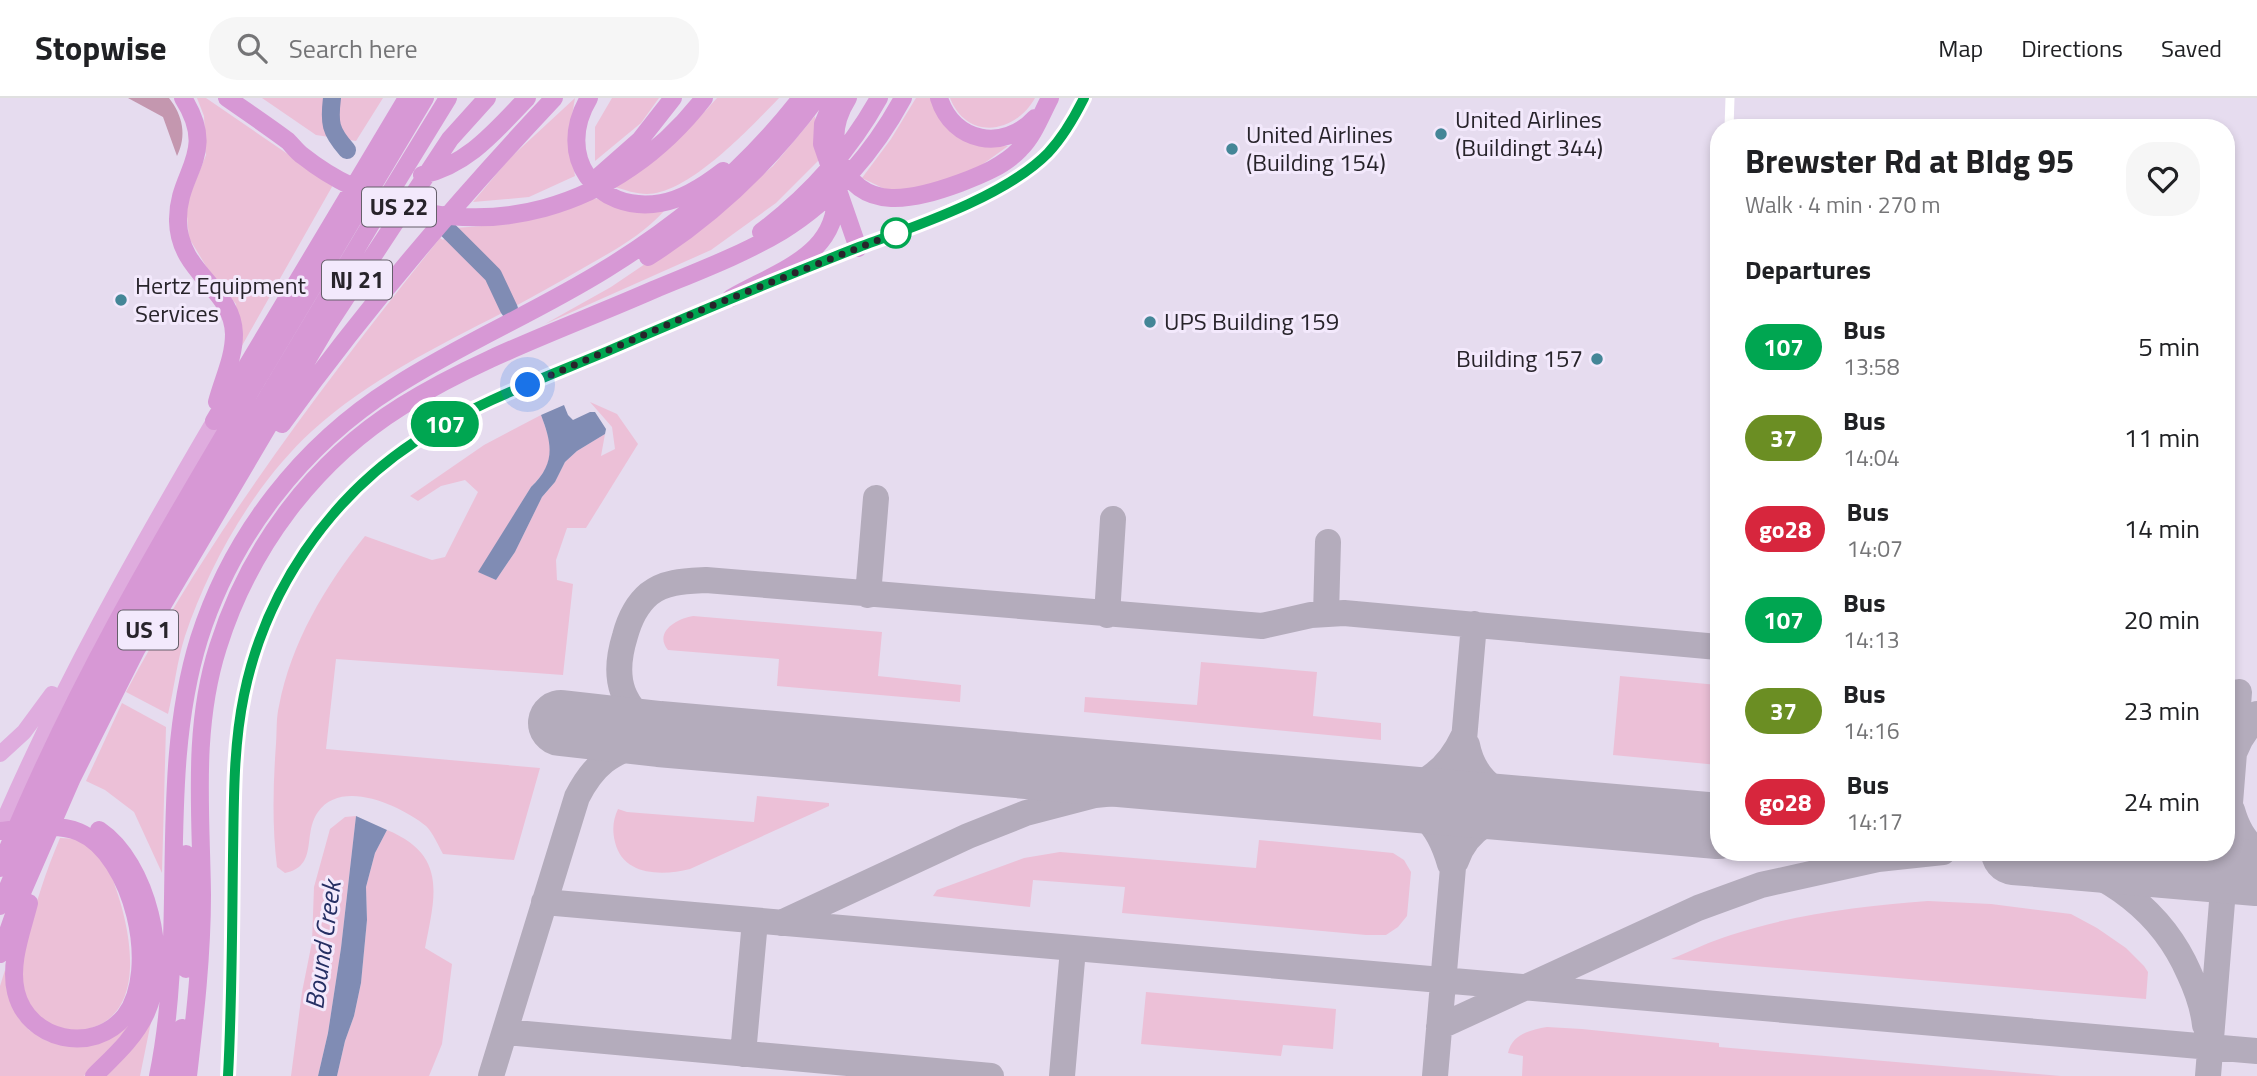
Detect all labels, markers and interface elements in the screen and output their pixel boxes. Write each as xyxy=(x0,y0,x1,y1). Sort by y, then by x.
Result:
search box xyxy=(209,17,699,80)
text: Stopwise xyxy=(35,23,167,73)
icon: search xyxy=(233,29,271,67)
text: Search here xyxy=(289,29,418,68)
text: Map xyxy=(1938,30,1983,66)
text: Directions xyxy=(2021,30,2123,66)
text: Saved xyxy=(2161,30,2222,66)
place label: United Airlines (Buildingt 344) xyxy=(1455,101,1603,165)
place label: United Airlines (Building 154) xyxy=(1246,116,1393,180)
marker: United Airlines (Buildingt 344) xyxy=(1433,126,1449,142)
text: Brewster Rd at Bldg 95 xyxy=(1745,136,2074,186)
marker: United Airlines (Building 154) xyxy=(1224,141,1240,157)
button: heart xyxy=(2126,142,2200,216)
text: Walk · 4 min · 270 m xyxy=(1745,187,1941,222)
road number: US 22 xyxy=(362,188,436,226)
unlabelled marker xyxy=(881,218,911,248)
text: Departures xyxy=(1745,250,1871,289)
road number: NJ 21 xyxy=(322,260,392,300)
place label: Hertz Equipment Services xyxy=(135,267,306,331)
marker: Hertz Equipment Services xyxy=(113,292,129,308)
place label: UPS Building 159 xyxy=(1164,303,1339,339)
text: Bus xyxy=(1843,310,1885,349)
marker: UPS Building 159 xyxy=(1142,314,1158,330)
text: 5 min xyxy=(2138,327,2200,366)
text: 107 xyxy=(1763,329,1804,365)
place label: Building 157 xyxy=(1456,340,1583,376)
text: 13:58 xyxy=(1843,349,1900,384)
marker: Building 157 xyxy=(1589,351,1605,367)
your location xyxy=(510,367,545,402)
line badge: 107 xyxy=(405,401,485,447)
text: Bus xyxy=(1843,401,1885,440)
text: 107 xyxy=(425,406,465,442)
text: 11 min xyxy=(2124,418,2200,457)
text: 37 xyxy=(1770,420,1797,456)
text: 14:04 xyxy=(1843,440,1900,475)
text: Bus xyxy=(1846,492,1889,531)
text: 14 min xyxy=(2124,509,2200,548)
text: go28 xyxy=(1759,511,1811,547)
text: 14:07 xyxy=(1846,531,1903,566)
text: Bus xyxy=(1843,583,1885,622)
text: 20 min xyxy=(2124,600,2200,639)
text: 107 xyxy=(1763,602,1804,638)
road number: US 1 xyxy=(118,610,178,650)
text: 14:13 xyxy=(1843,622,1900,657)
text: Bus xyxy=(1843,674,1885,713)
text: 23 min xyxy=(2124,691,2200,730)
text: 37 xyxy=(1770,693,1797,729)
text: 14:16 xyxy=(1843,713,1900,748)
text: Bus xyxy=(1846,765,1889,804)
text: 24 min xyxy=(2124,782,2200,821)
text: go28 xyxy=(1759,784,1811,820)
text: 14:17 xyxy=(1846,804,1903,839)
water label: Bound Creek xyxy=(294,875,351,1012)

